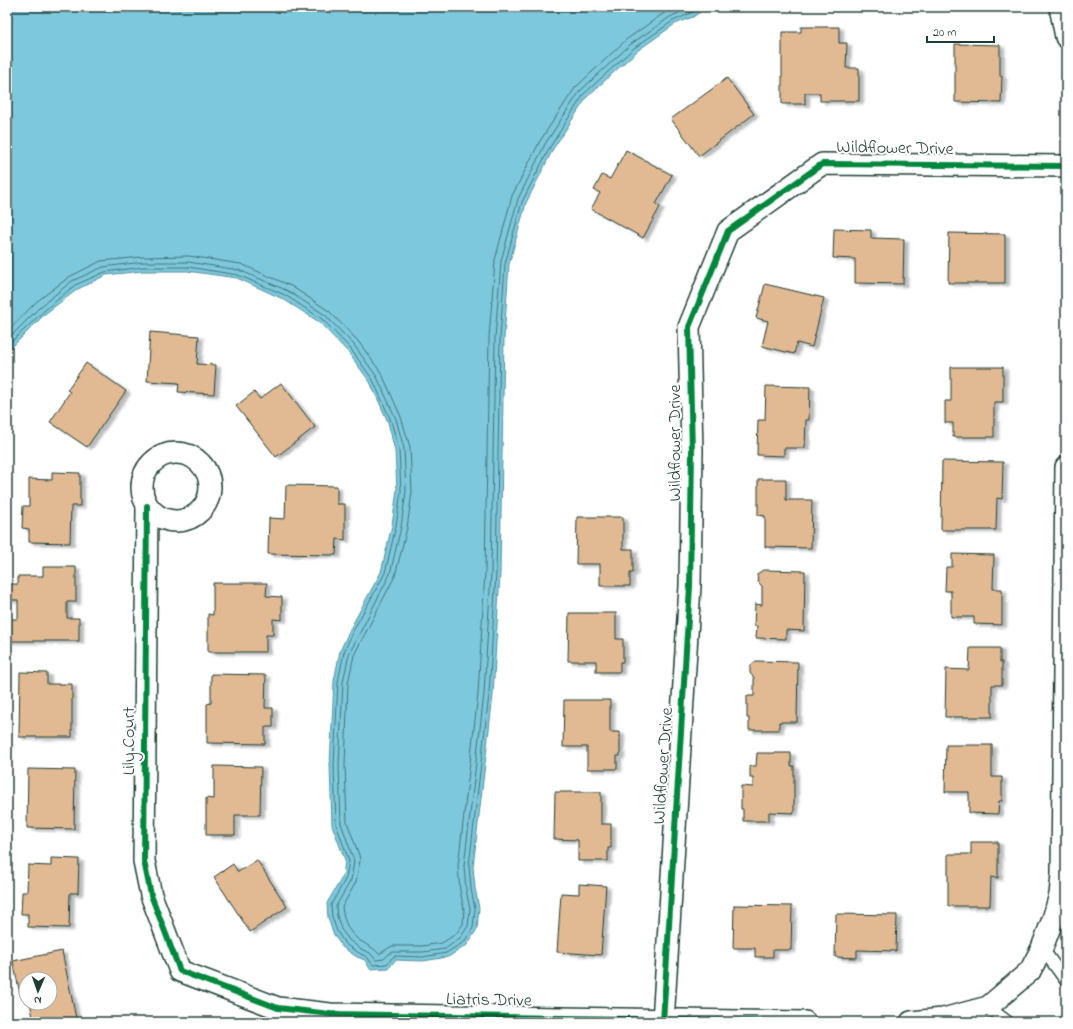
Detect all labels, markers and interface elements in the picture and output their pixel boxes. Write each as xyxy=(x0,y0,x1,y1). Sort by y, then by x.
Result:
scale bar xyxy=(927,18,994,44)
text: 20 m xyxy=(933,24,956,42)
street label: Wildflower Drive xyxy=(836,135,955,163)
street label: Wildflower Drive xyxy=(663,383,689,502)
street label: Wildflower Drive xyxy=(647,706,681,825)
street label: Lily Court xyxy=(117,707,143,775)
north arrow xyxy=(18,971,58,1011)
street label: Liatris Drive xyxy=(446,987,533,1015)
text: N xyxy=(34,992,42,1008)

